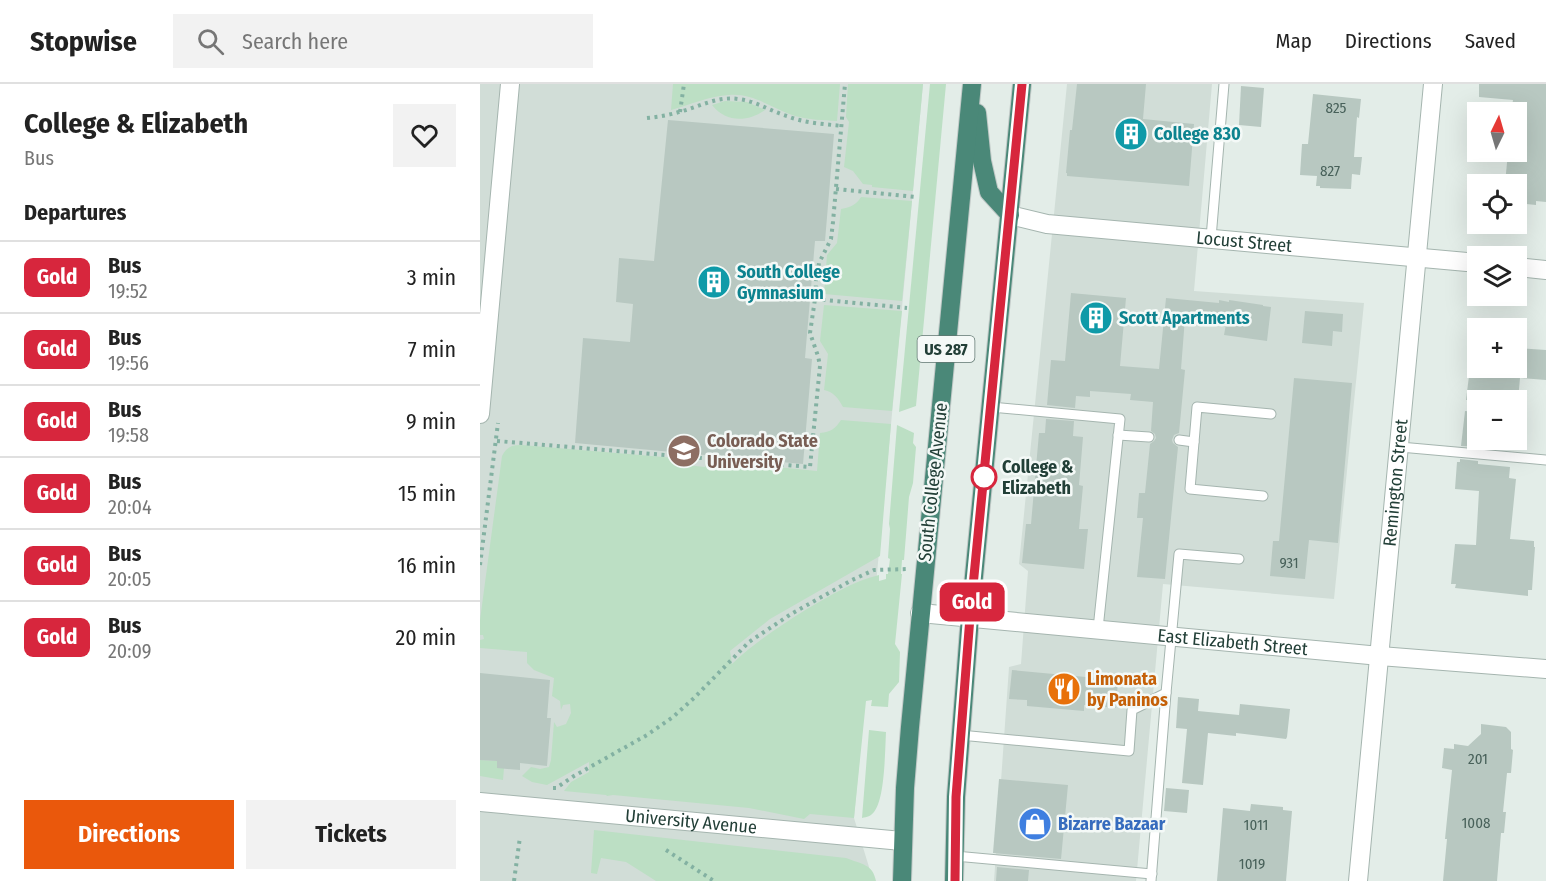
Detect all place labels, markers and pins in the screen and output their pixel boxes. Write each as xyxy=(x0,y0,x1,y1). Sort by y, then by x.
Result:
building icon: College 830 xyxy=(1113,116,1149,152)
place label: College 830 xyxy=(1154,123,1241,145)
place label: South College Gymnasium xyxy=(737,261,840,304)
building icon: South College Gymnasium xyxy=(696,264,732,300)
building icon: Scott Apartments xyxy=(1078,300,1114,336)
place label: Scott Apartments xyxy=(1119,307,1250,329)
place label: Colorado State University xyxy=(707,430,818,473)
school or university icon: Colorado State University xyxy=(666,433,702,469)
place label: College & Elizabeth xyxy=(1002,456,1074,499)
marker: College & Elizabeth xyxy=(971,464,997,490)
place label: Limonata by Paninos xyxy=(1087,668,1168,711)
restaurant icon: Limonata by Paninos xyxy=(1046,671,1082,707)
shop icon: Bizarre Bazaar xyxy=(1017,806,1053,842)
place label: Bizarre Bazaar xyxy=(1058,813,1166,835)

